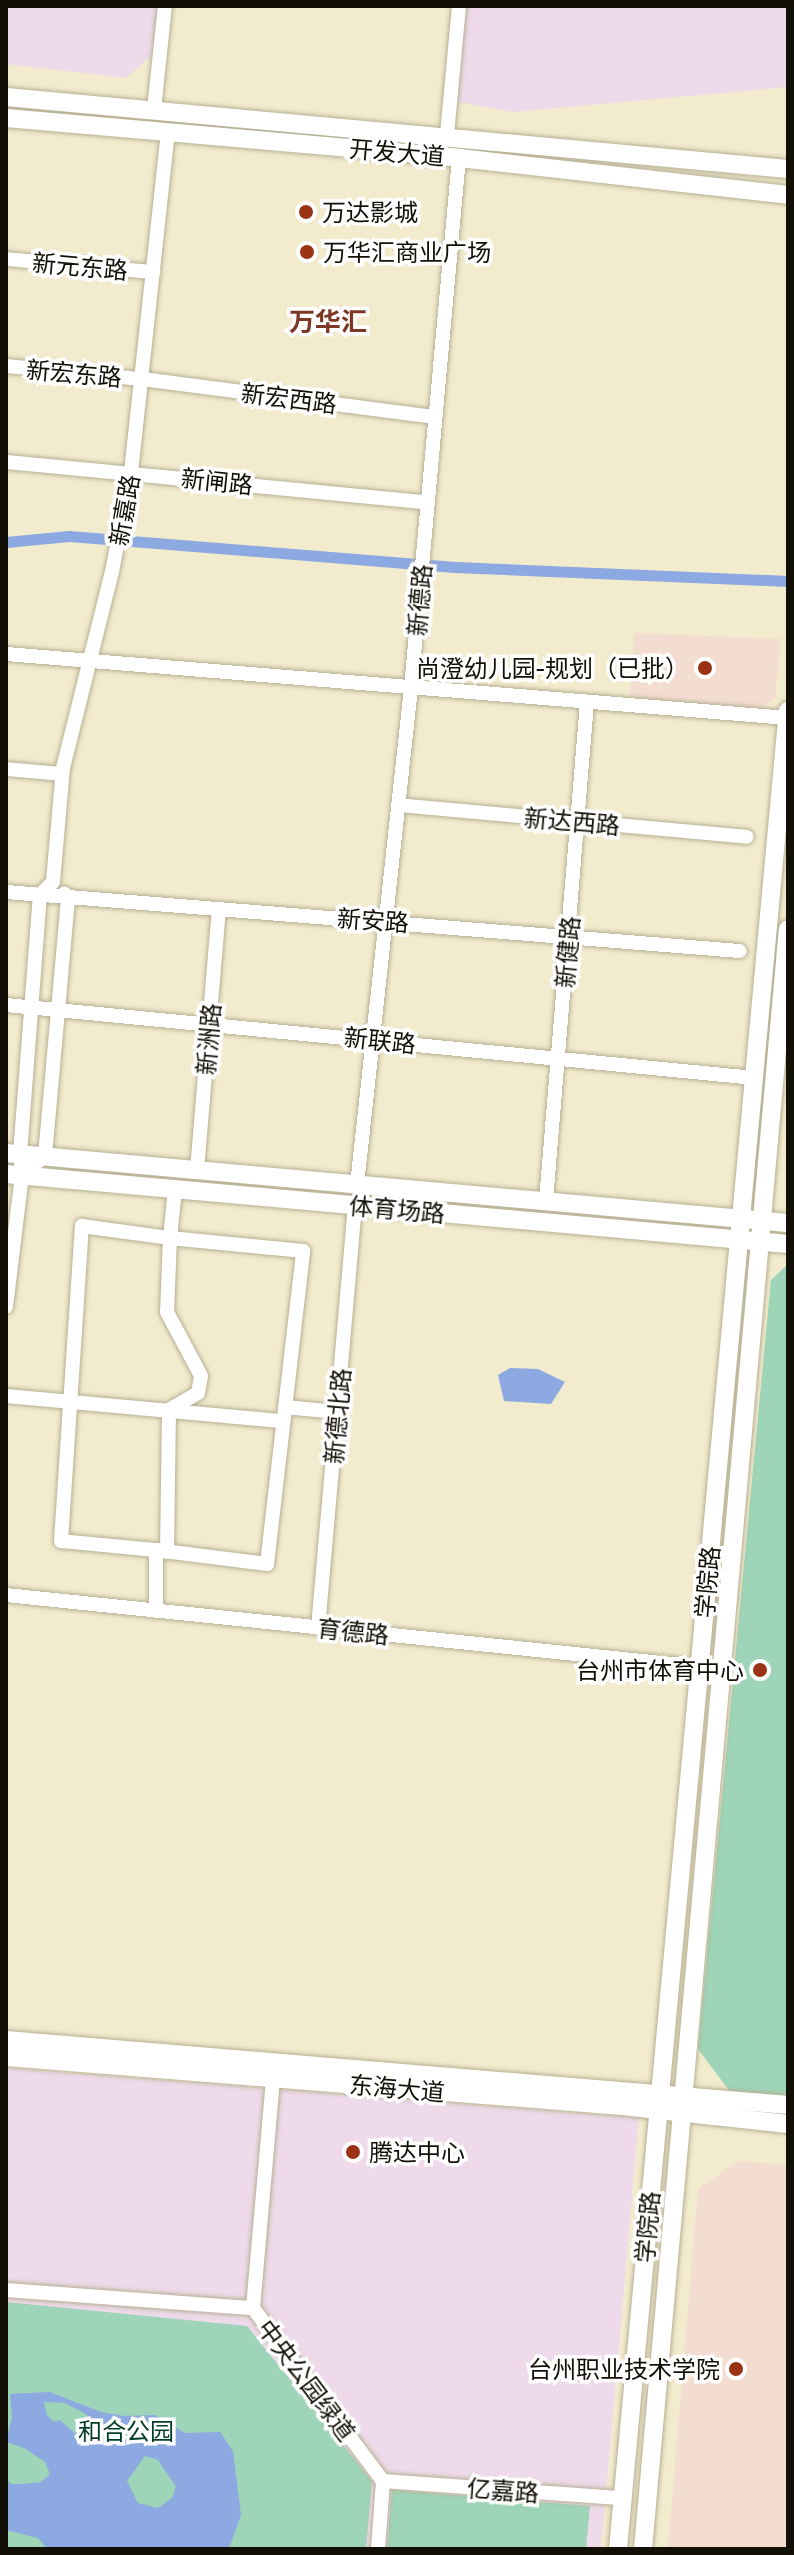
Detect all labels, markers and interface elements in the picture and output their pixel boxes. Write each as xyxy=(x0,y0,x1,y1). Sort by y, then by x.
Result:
street label: 开发大道 xyxy=(348,133,446,171)
place label: 万达影城 xyxy=(322,198,418,226)
marker: 万达影城 xyxy=(297,203,315,221)
place label: 万华汇商业广场 xyxy=(323,238,491,266)
marker: 万华汇商业广场 xyxy=(298,243,316,261)
street label: 新元东路 xyxy=(31,247,129,285)
district label: 万华汇 xyxy=(289,306,367,338)
street label: 新宏东路 xyxy=(25,354,123,392)
street label: 新宏西路 xyxy=(240,378,338,418)
street label: 新闸路 xyxy=(180,463,254,499)
street label: 新嘉路 xyxy=(104,472,144,548)
street label: 新德路 xyxy=(402,563,436,637)
place label: 尚澄幼儿园-规划（已批） xyxy=(416,654,689,682)
marker: 尚澄幼儿园-规划（已批） xyxy=(696,659,714,677)
street label: 新达西路 xyxy=(523,802,621,840)
street label: 新安路 xyxy=(336,903,410,937)
street label: 新健路 xyxy=(550,915,584,989)
street label: 新洲路 xyxy=(191,1002,225,1076)
street label: 新联路 xyxy=(343,1022,417,1058)
street label: 体育场路 xyxy=(348,1190,446,1228)
street label: 新德北路 xyxy=(318,1367,356,1465)
street label: 学院路 xyxy=(690,1545,724,1619)
street label: 育德路 xyxy=(316,1613,390,1649)
place label: 台州市体育中心 xyxy=(576,1656,744,1684)
marker: 台州市体育中心 xyxy=(751,1661,769,1679)
street label: 东海大道 xyxy=(348,2069,446,2107)
place label: 腾达中心 xyxy=(369,2138,465,2166)
marker: 腾达中心 xyxy=(344,2143,362,2161)
street label: 学院路 xyxy=(630,2190,664,2264)
street label: 中央公园绿道 xyxy=(252,2314,362,2446)
place label: 台州职业技术学院 xyxy=(528,2355,720,2383)
marker: 台州职业技术学院 xyxy=(727,2360,745,2378)
park label: 和合公园 xyxy=(78,2417,174,2445)
street label: 亿嘉路 xyxy=(466,2473,540,2507)

